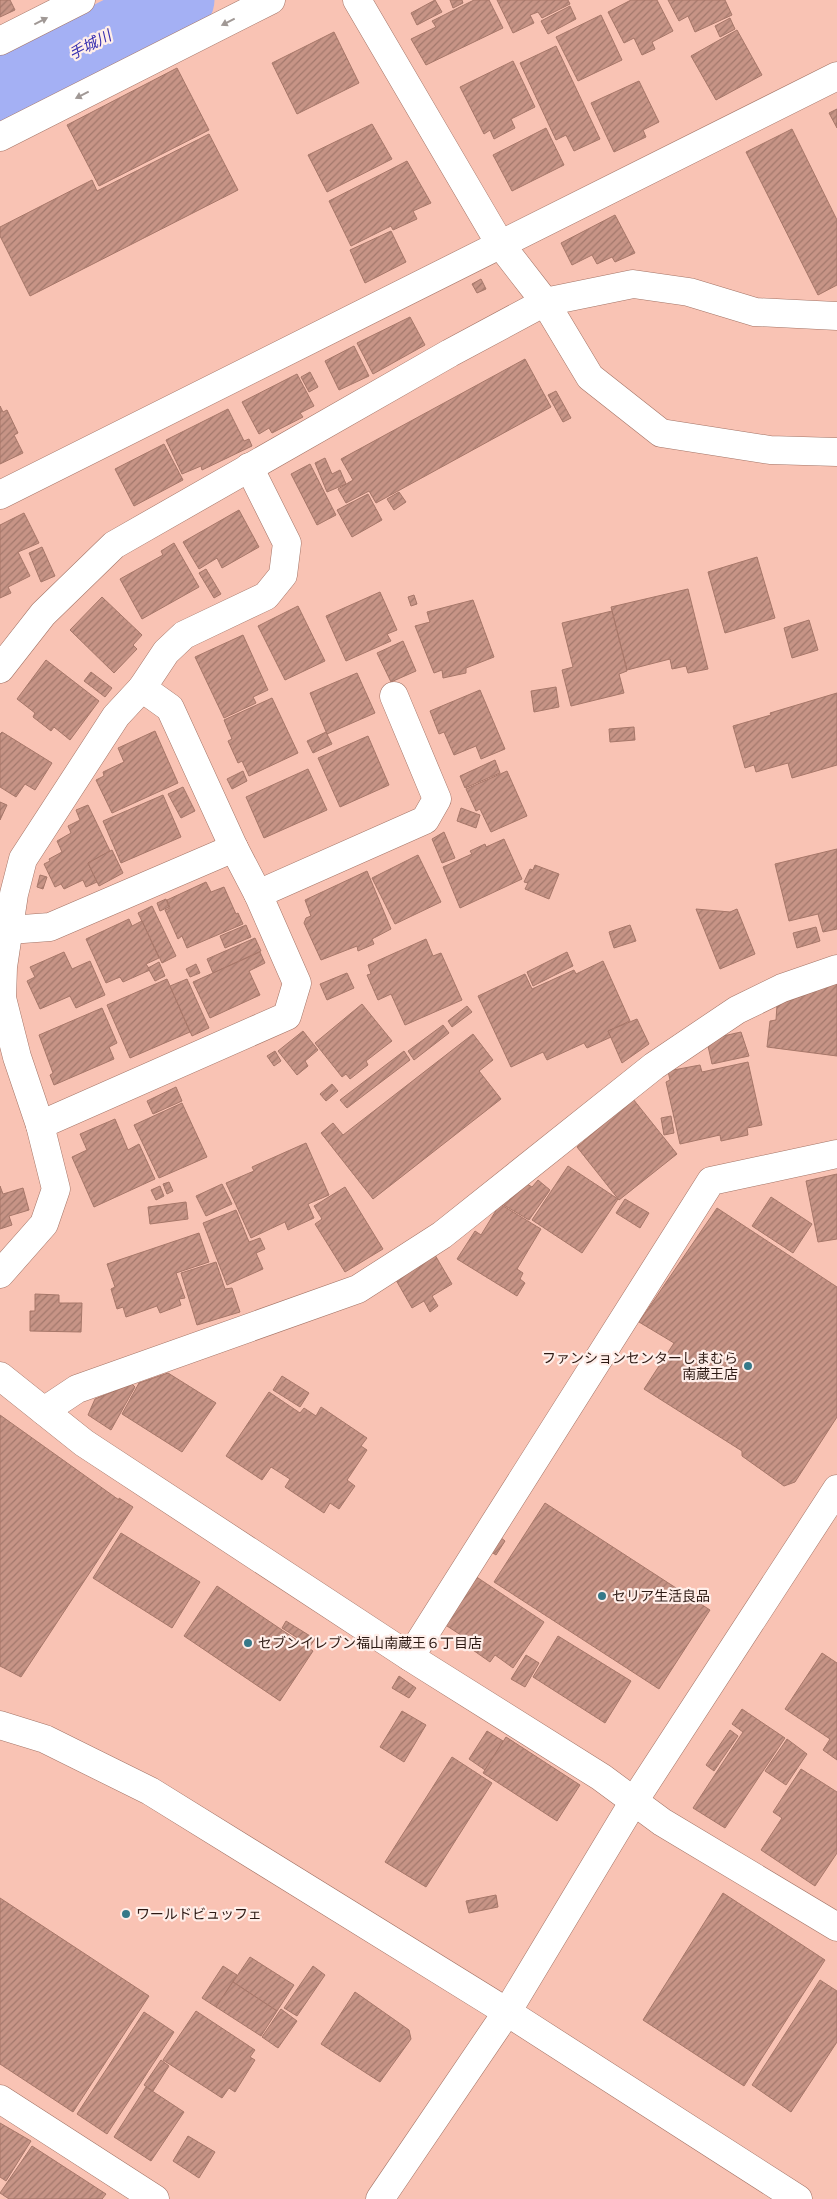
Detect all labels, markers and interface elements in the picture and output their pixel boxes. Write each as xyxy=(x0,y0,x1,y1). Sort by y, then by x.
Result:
one-way arrow xyxy=(33,17,48,25)
one-way arrow xyxy=(220,18,235,26)
water label: 手城川 xyxy=(66,26,116,63)
one-way arrow xyxy=(75,91,90,99)
place label: ファンションセンターしまむら 南蔵王店 xyxy=(542,1350,738,1382)
marker: ファンションセンターしまむら 南蔵王店 xyxy=(742,1360,754,1372)
place label: セリア生活良品 xyxy=(612,1588,710,1604)
marker: セリア生活良品 xyxy=(596,1590,608,1602)
place label: セブンイレブン福山南蔵王６丁目店 xyxy=(258,1635,482,1651)
marker: セブンイレブン福山南蔵王６丁目店 xyxy=(242,1637,254,1649)
place label: ワールドビュッフェ xyxy=(136,1906,262,1922)
marker: ワールドビュッフェ xyxy=(120,1908,132,1920)

